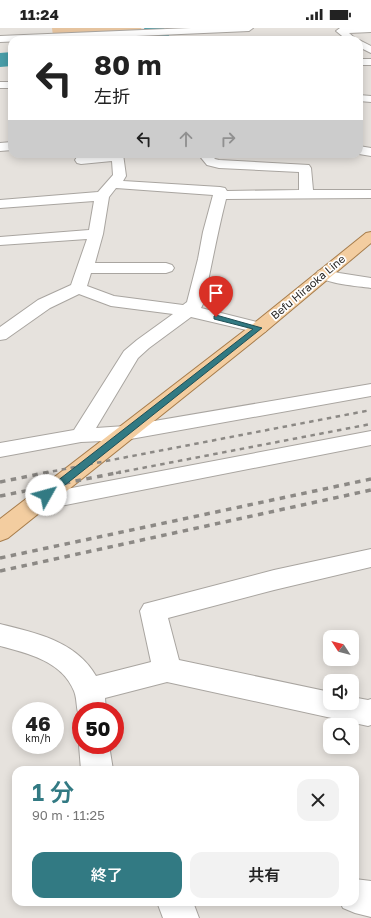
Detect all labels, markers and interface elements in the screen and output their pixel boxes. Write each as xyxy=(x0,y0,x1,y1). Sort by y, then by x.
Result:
text: 11:24 xyxy=(20,5,59,23)
text: 80 m xyxy=(94,48,162,81)
icon: left xyxy=(28,52,80,104)
text: 左折 xyxy=(94,85,130,107)
icon: left xyxy=(133,128,155,150)
icon: ahead xyxy=(175,128,197,150)
icon: right xyxy=(217,128,239,150)
street label: Befu Hiraoka Line xyxy=(268,252,347,321)
pin xyxy=(199,276,233,317)
icon: arrive xyxy=(205,282,227,304)
position arrow xyxy=(25,474,67,516)
north arrow xyxy=(323,630,359,666)
map controls xyxy=(323,630,359,754)
button: sound xyxy=(323,674,359,710)
speed limit sign: 50 xyxy=(72,702,124,754)
text: 46 xyxy=(25,711,51,735)
button: search xyxy=(323,718,359,754)
text: km/h xyxy=(25,732,51,744)
text: 1 分 xyxy=(32,777,74,806)
button: close xyxy=(297,779,339,821)
text: 90 m · 11:25 xyxy=(32,807,105,823)
button: 終了 xyxy=(32,852,182,898)
button: 共有 xyxy=(190,852,339,898)

